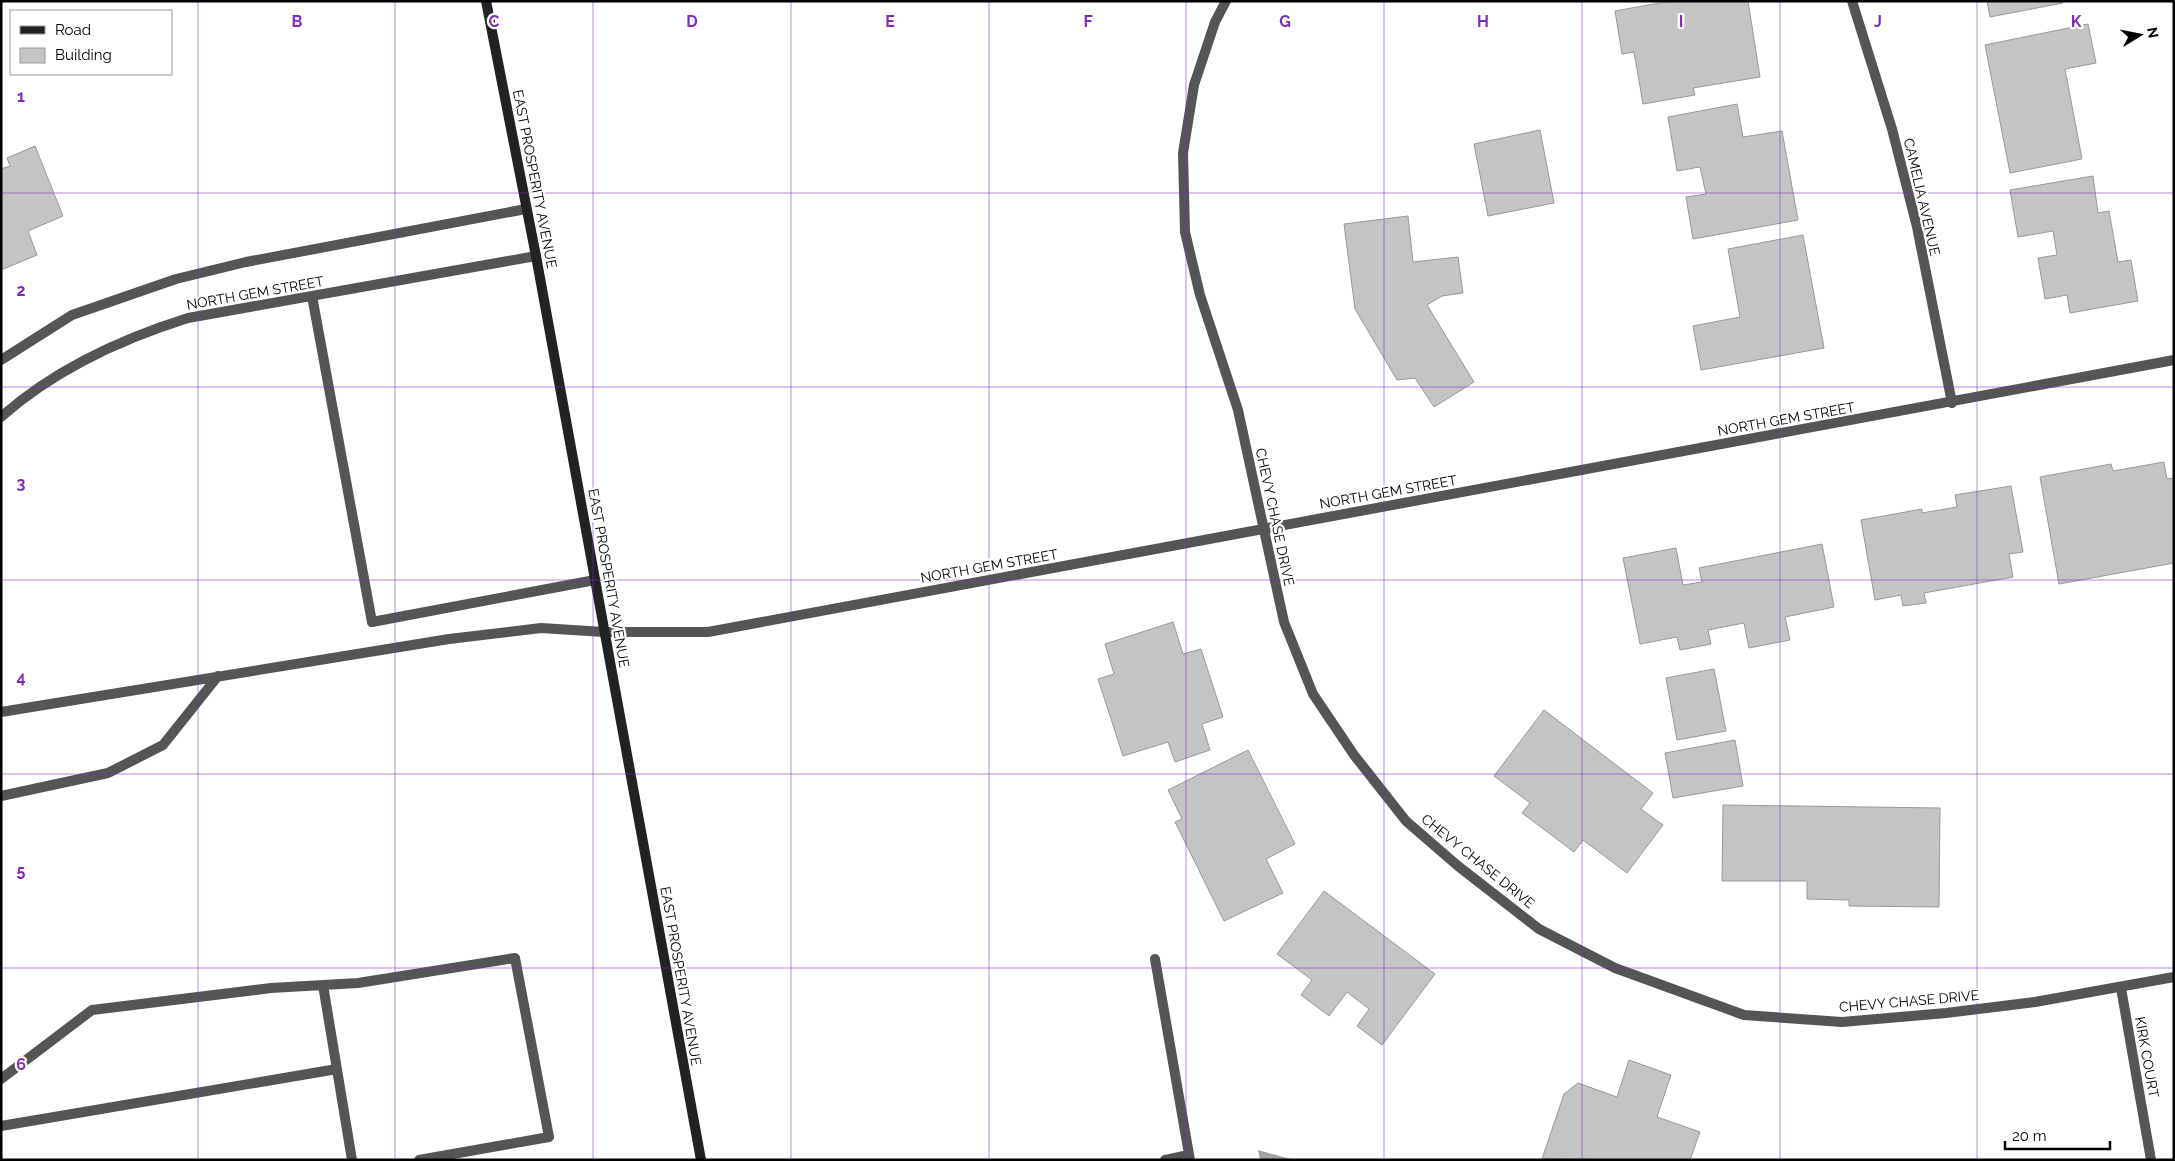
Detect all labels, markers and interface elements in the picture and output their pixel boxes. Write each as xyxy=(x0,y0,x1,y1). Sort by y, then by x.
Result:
legend xyxy=(10,10,172,75)
north arrow xyxy=(2115,10,2165,60)
text: B xyxy=(292,12,303,31)
text: C xyxy=(489,12,500,31)
text: D xyxy=(686,12,698,31)
text: E xyxy=(885,12,895,31)
text: F xyxy=(1083,12,1093,31)
text: G xyxy=(1279,12,1291,31)
text: H xyxy=(1477,12,1489,31)
text: I xyxy=(1679,12,1683,31)
text: J xyxy=(1874,12,1882,31)
text: K xyxy=(2071,12,2082,31)
text: Road xyxy=(55,21,91,39)
text: N xyxy=(2144,26,2162,39)
text: Building xyxy=(55,46,112,64)
text: 1 xyxy=(17,87,25,106)
street label: EAST PROSPERITY AVENUE xyxy=(510,88,560,270)
street label: CAMELIA AVENUE xyxy=(1901,137,1943,257)
street label: NORTH GEM STREET xyxy=(185,273,325,313)
text: 2 xyxy=(16,281,26,300)
street label: NORTH GEM STREET xyxy=(1716,399,1856,439)
street label: CHEVY CHASE DRIVE xyxy=(1253,447,1297,587)
street label: NORTH GEM STREET xyxy=(1318,472,1458,512)
text: 3 xyxy=(17,474,26,493)
street label: EAST PROSPERITY AVENUE xyxy=(585,487,633,669)
street label: NORTH GEM STREET xyxy=(919,546,1059,586)
text: 4 xyxy=(16,668,26,687)
street label: CHEVY CHASE DRIVE xyxy=(1418,811,1538,911)
text: 5 xyxy=(17,861,26,880)
street label: EAST PROSPERITY AVENUE xyxy=(657,885,705,1067)
street label: CHEVY CHASE DRIVE xyxy=(1838,987,1980,1015)
street label: KIRK COURT xyxy=(2132,1015,2162,1099)
text: 6 xyxy=(16,1055,26,1074)
scale bar xyxy=(2005,1118,2110,1150)
text: 20 m xyxy=(2012,1127,2047,1145)

